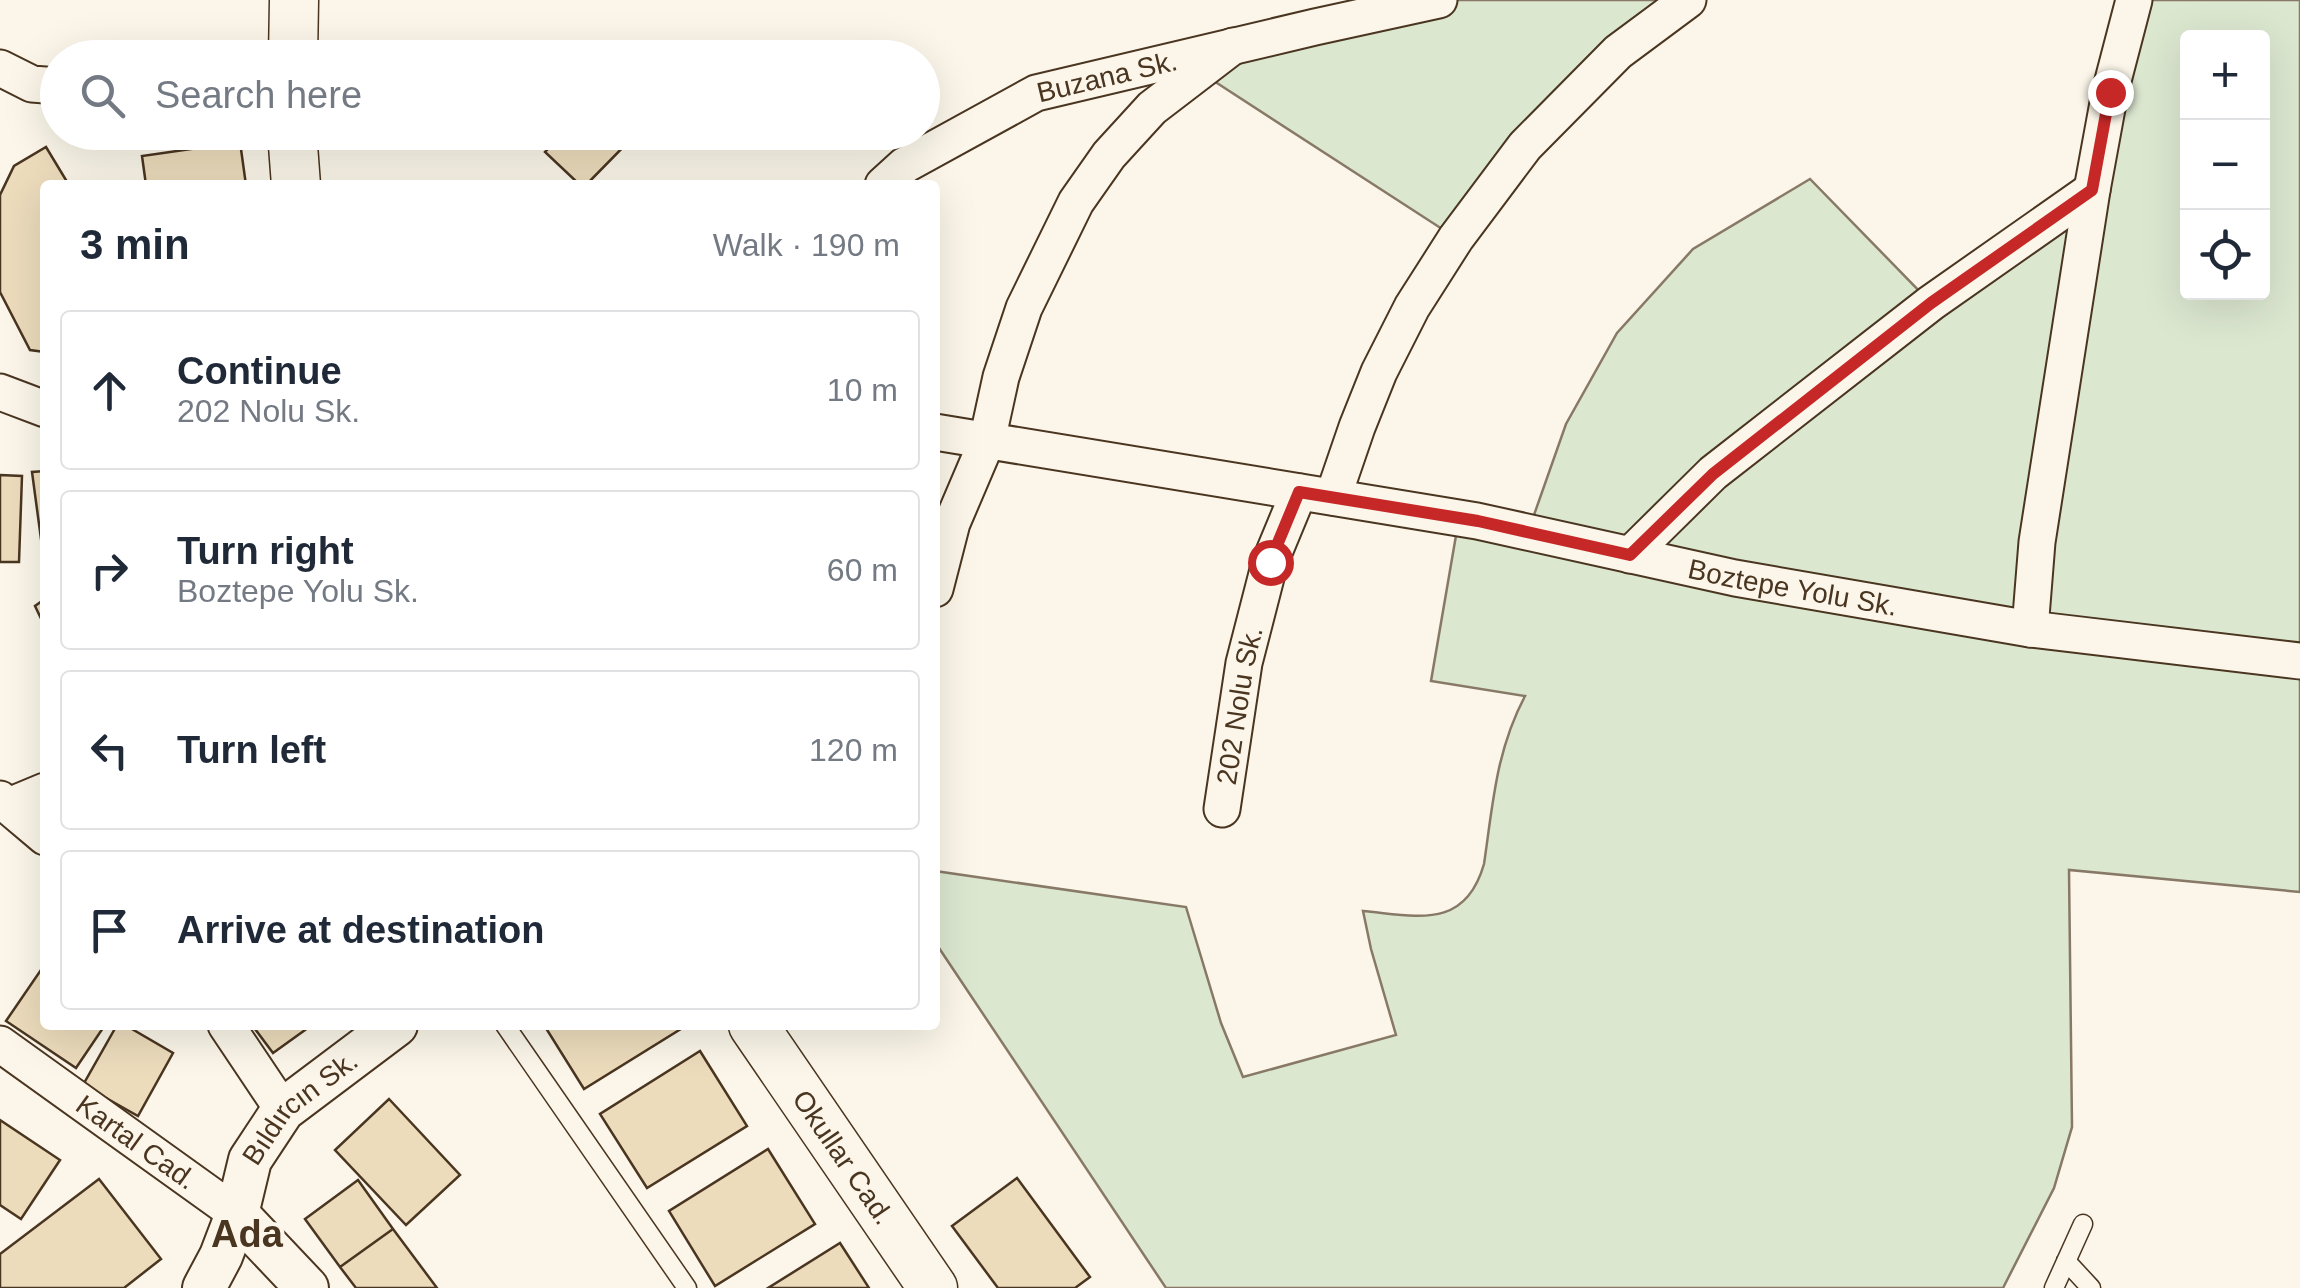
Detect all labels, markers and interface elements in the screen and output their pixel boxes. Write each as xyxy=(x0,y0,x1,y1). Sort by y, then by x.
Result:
map controls xyxy=(2180,30,2270,300)
button: + xyxy=(2180,30,2270,120)
search box xyxy=(40,40,940,150)
street label: Buzana Sk. xyxy=(1034,45,1180,108)
icon: search xyxy=(75,68,130,123)
route end xyxy=(2088,70,2134,116)
text: Search here xyxy=(155,74,362,116)
button: − xyxy=(2180,120,2270,210)
button: locate xyxy=(2180,210,2270,300)
text: 3 min xyxy=(80,221,190,268)
text: Walk · 190 m xyxy=(713,227,900,263)
text: Continue xyxy=(177,350,342,392)
icon: ahead xyxy=(82,363,137,418)
text: 10 m xyxy=(827,372,898,408)
text: 202 Nolu Sk. xyxy=(177,393,360,429)
text: Turn right xyxy=(177,530,354,572)
route start xyxy=(1248,540,1294,586)
icon: right xyxy=(82,543,137,598)
text: 60 m xyxy=(827,552,898,588)
street label: Boztepe Yolu Sk. xyxy=(1685,553,1900,621)
text: Boztepe Yolu Sk. xyxy=(177,573,419,609)
street label: 202 Nolu Sk. xyxy=(1210,623,1268,787)
icon: left xyxy=(82,723,137,778)
text: Turn left xyxy=(177,729,326,771)
text: 120 m xyxy=(809,732,898,768)
icon: arrive xyxy=(82,903,137,958)
text: Arrive at destination xyxy=(177,909,544,951)
street label: Bıldırcın Sk. xyxy=(236,1044,363,1170)
street label: Okullar Cad. xyxy=(787,1084,900,1230)
street label: Kartal Cad. xyxy=(71,1088,202,1195)
district label: Ada xyxy=(211,1213,284,1255)

